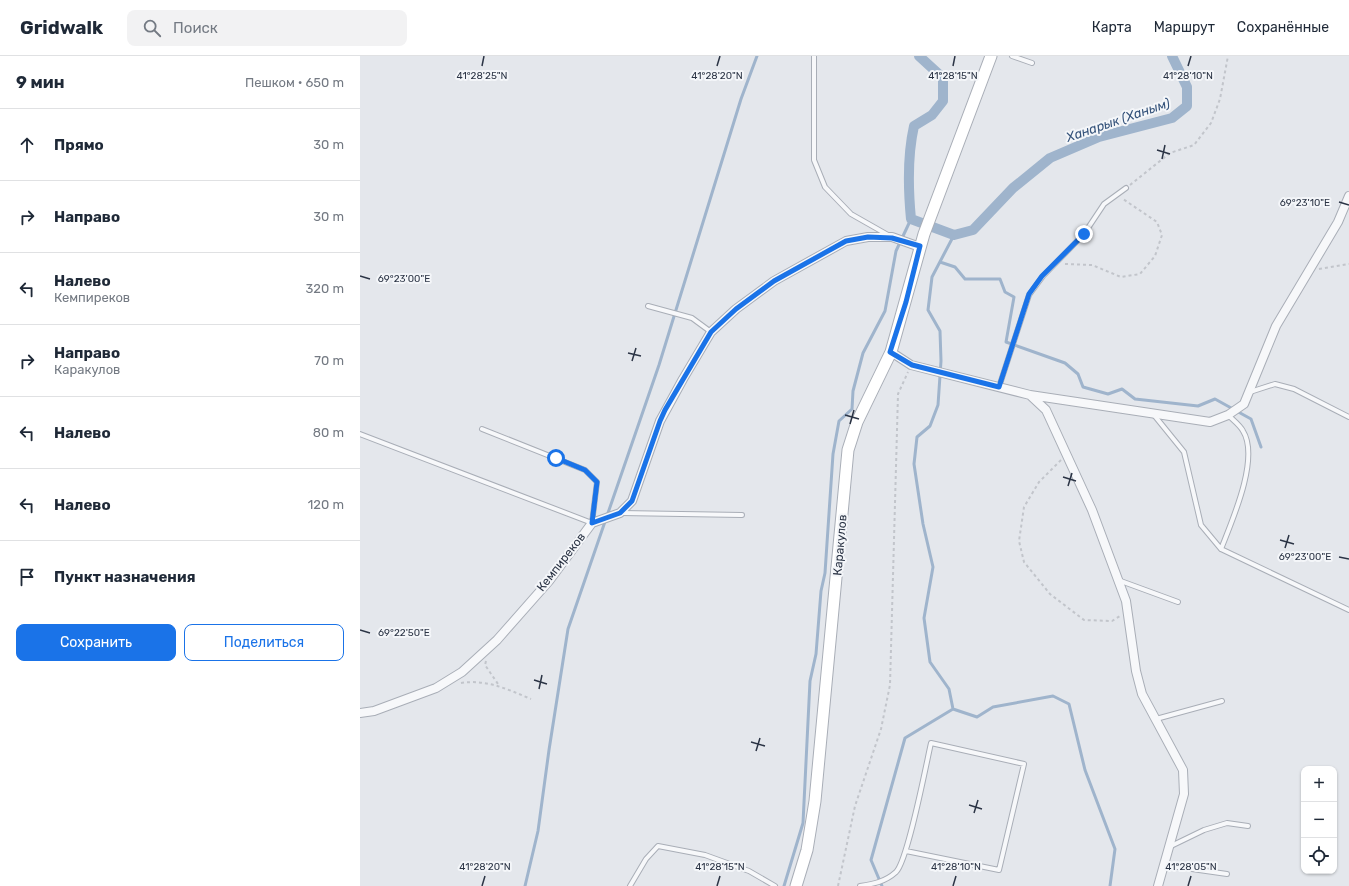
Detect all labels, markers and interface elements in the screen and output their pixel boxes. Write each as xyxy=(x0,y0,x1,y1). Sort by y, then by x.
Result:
search box xyxy=(127,10,407,46)
text: Gridwalk xyxy=(20,16,103,39)
icon: search xyxy=(141,17,163,39)
text: Поиск xyxy=(173,19,218,37)
text: Карта xyxy=(1092,19,1132,36)
text: Маршрут xyxy=(1154,19,1215,36)
text: Сохранённые xyxy=(1237,19,1329,36)
text: 41°28'25"N xyxy=(456,70,508,82)
text: 41°28'20"N xyxy=(691,70,743,82)
text: 41°28'15"N xyxy=(928,70,978,82)
text: 41°28'10"N xyxy=(1163,70,1213,82)
text: 9 мин xyxy=(16,72,65,92)
text: Пешком · 650 m xyxy=(245,75,344,90)
water label: Ханарык (Ханым) xyxy=(1063,95,1172,145)
icon: ahead xyxy=(16,134,38,156)
text: Прямо xyxy=(54,136,104,154)
text: 30 m xyxy=(313,137,344,152)
text: 69°23'10"E xyxy=(1280,197,1330,209)
icon: right xyxy=(16,206,38,228)
text: Направо xyxy=(54,208,120,226)
text: 30 m xyxy=(313,209,344,224)
route end xyxy=(1075,225,1093,243)
text: Налево xyxy=(54,272,111,290)
text: 69°23'00"E xyxy=(378,273,430,285)
icon: left xyxy=(16,278,38,300)
text: 320 m xyxy=(306,281,344,296)
text: Кемпиреков xyxy=(54,290,130,305)
text: Направо xyxy=(54,344,120,362)
icon: right xyxy=(16,350,38,372)
text: 70 m xyxy=(314,353,344,368)
text: Каракулов xyxy=(54,362,120,377)
icon: left xyxy=(16,422,38,444)
text: Налево xyxy=(54,424,111,442)
text: 80 m xyxy=(313,425,344,440)
route start xyxy=(547,449,565,467)
icon: left xyxy=(16,494,38,516)
text: Налево xyxy=(54,496,111,514)
text: 120 m xyxy=(308,497,344,512)
street label: Каракулов xyxy=(830,514,850,576)
street label: Кемпиреков xyxy=(534,530,588,594)
text: 69°23'00"E xyxy=(1279,551,1331,563)
icon: arrive xyxy=(16,566,38,588)
text: Пункт назначения xyxy=(54,568,196,586)
button: Сохранить xyxy=(16,624,176,661)
button: Поделиться xyxy=(184,624,344,661)
text: 69°22'50"E xyxy=(378,627,430,639)
map controls xyxy=(1301,766,1337,874)
button: + xyxy=(1301,766,1337,802)
button: − xyxy=(1301,802,1337,838)
button: locate xyxy=(1301,838,1337,874)
text: 41°28'20"N xyxy=(459,861,511,873)
text: 41°28'15"N xyxy=(695,861,745,873)
text: 41°28'10"N xyxy=(931,861,981,873)
text: 41°28'05"N xyxy=(1165,861,1217,873)

